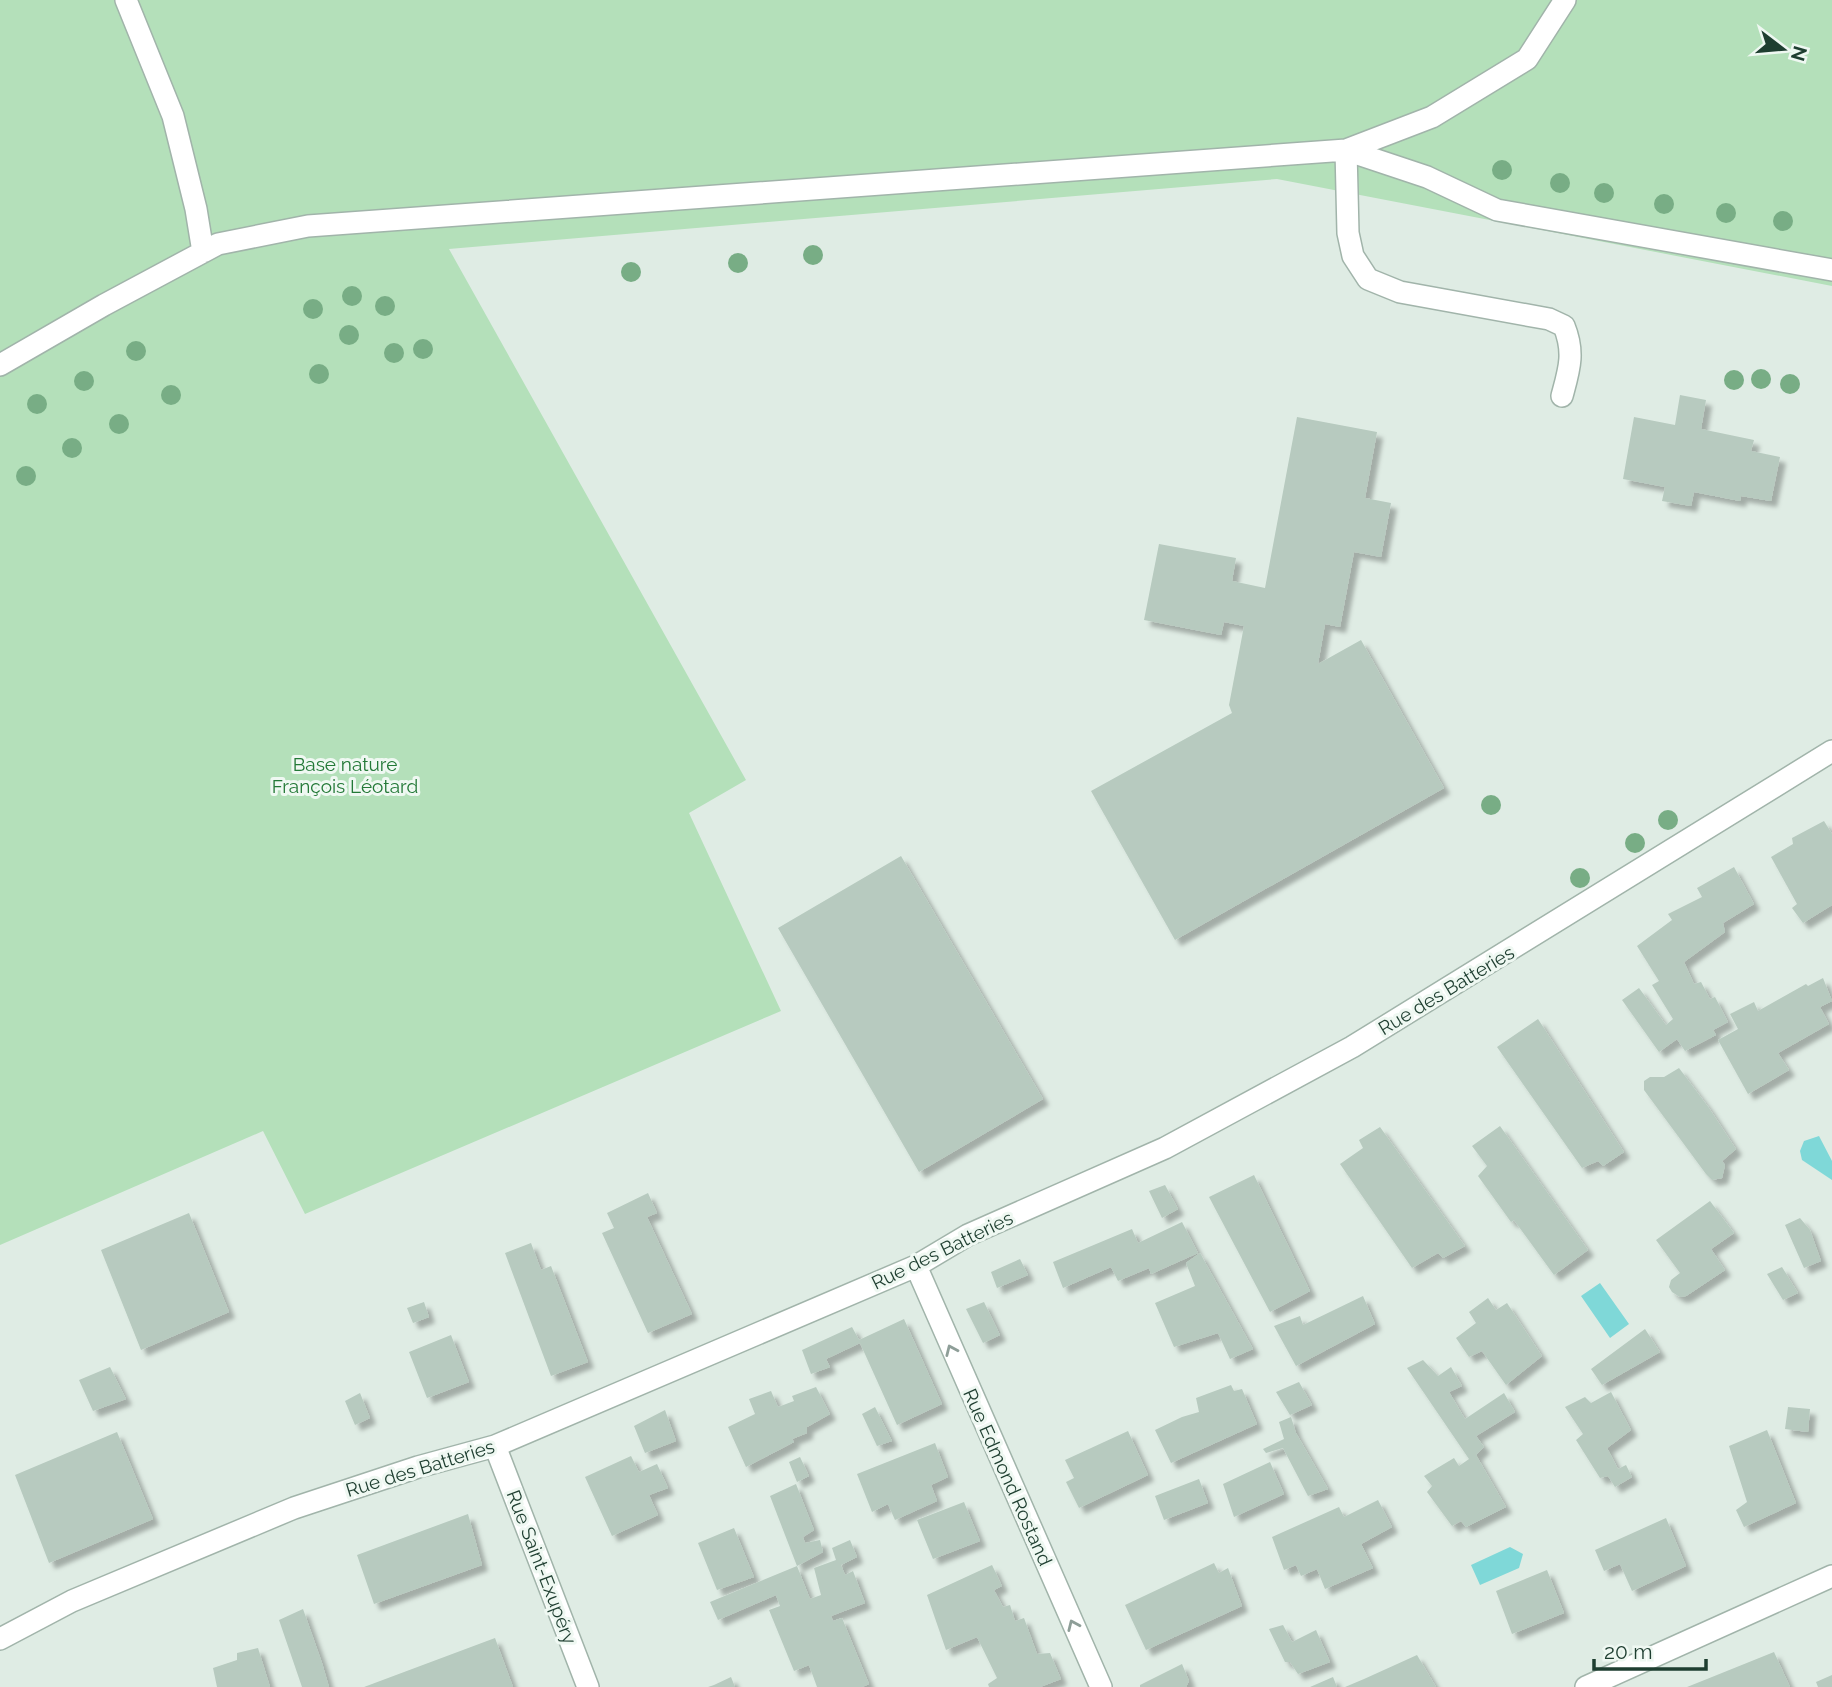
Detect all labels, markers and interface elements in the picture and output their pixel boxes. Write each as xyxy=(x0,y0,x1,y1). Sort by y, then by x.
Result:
north arrow xyxy=(1748,14,1818,84)
text: N xyxy=(1787,44,1812,64)
park label: Base nature François Léotard xyxy=(272,753,418,797)
street label: Rue des Batteries xyxy=(1374,941,1518,1039)
street label: Rue des Batteries xyxy=(868,1206,1016,1294)
one-way arrow xyxy=(945,1344,959,1357)
street label: Rue Edmond Rostand xyxy=(959,1385,1057,1569)
street label: Rue des Batteries xyxy=(343,1435,497,1501)
street label: Rue Saint-Exupéry xyxy=(502,1487,582,1647)
one-way arrow xyxy=(1067,1619,1081,1632)
scale bar xyxy=(1594,1628,1706,1672)
text: 20 m xyxy=(1604,1639,1652,1664)

